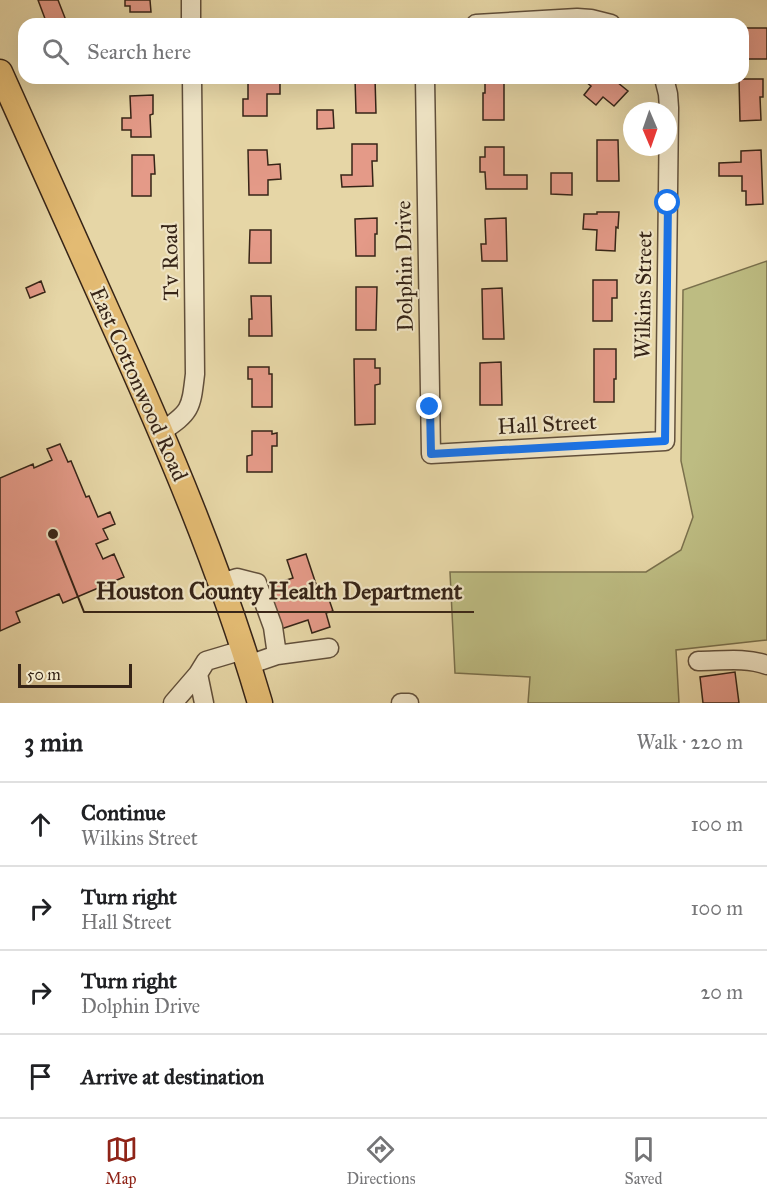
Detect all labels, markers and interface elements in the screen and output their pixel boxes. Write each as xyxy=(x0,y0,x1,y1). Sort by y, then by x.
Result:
search box xyxy=(18,18,749,84)
icon: search xyxy=(39,35,72,68)
text: Search here xyxy=(87,38,191,65)
north arrow xyxy=(623,102,677,156)
route start xyxy=(654,189,680,215)
street label: Dolphin Drive xyxy=(389,200,419,332)
street label: Tv Road xyxy=(156,223,184,301)
street label: Wilkins Street xyxy=(628,230,658,359)
street label: East Cottonwood Road xyxy=(84,283,194,485)
route end xyxy=(416,393,442,419)
street label: Hall Street xyxy=(497,408,598,440)
callout: Houston County Health Department xyxy=(84,570,474,612)
text: Houston County Health Department xyxy=(96,576,463,606)
scale bar xyxy=(18,661,132,688)
text: 50 m xyxy=(27,665,61,684)
text: 3 min xyxy=(24,726,83,758)
text: Walk · 220 m xyxy=(636,730,743,754)
text: Continue xyxy=(81,799,166,826)
icon: ahead xyxy=(24,808,57,841)
text: 100 m xyxy=(691,812,743,836)
text: Wilkins Street xyxy=(81,826,198,850)
text: Turn right xyxy=(81,883,177,910)
icon: right xyxy=(24,892,57,925)
text: 100 m xyxy=(691,896,743,920)
text: Hall Street xyxy=(81,910,172,934)
text: Turn right xyxy=(81,967,177,994)
icon: right xyxy=(24,976,57,1009)
text: 20 m xyxy=(700,980,743,1004)
text: Dolphin Drive xyxy=(81,994,200,1018)
icon: arrive xyxy=(24,1060,57,1093)
text: Arrive at destination xyxy=(81,1063,264,1090)
tab: Map xyxy=(105,1133,138,1188)
tab: Directions xyxy=(347,1133,415,1188)
tab: Saved xyxy=(624,1133,662,1188)

